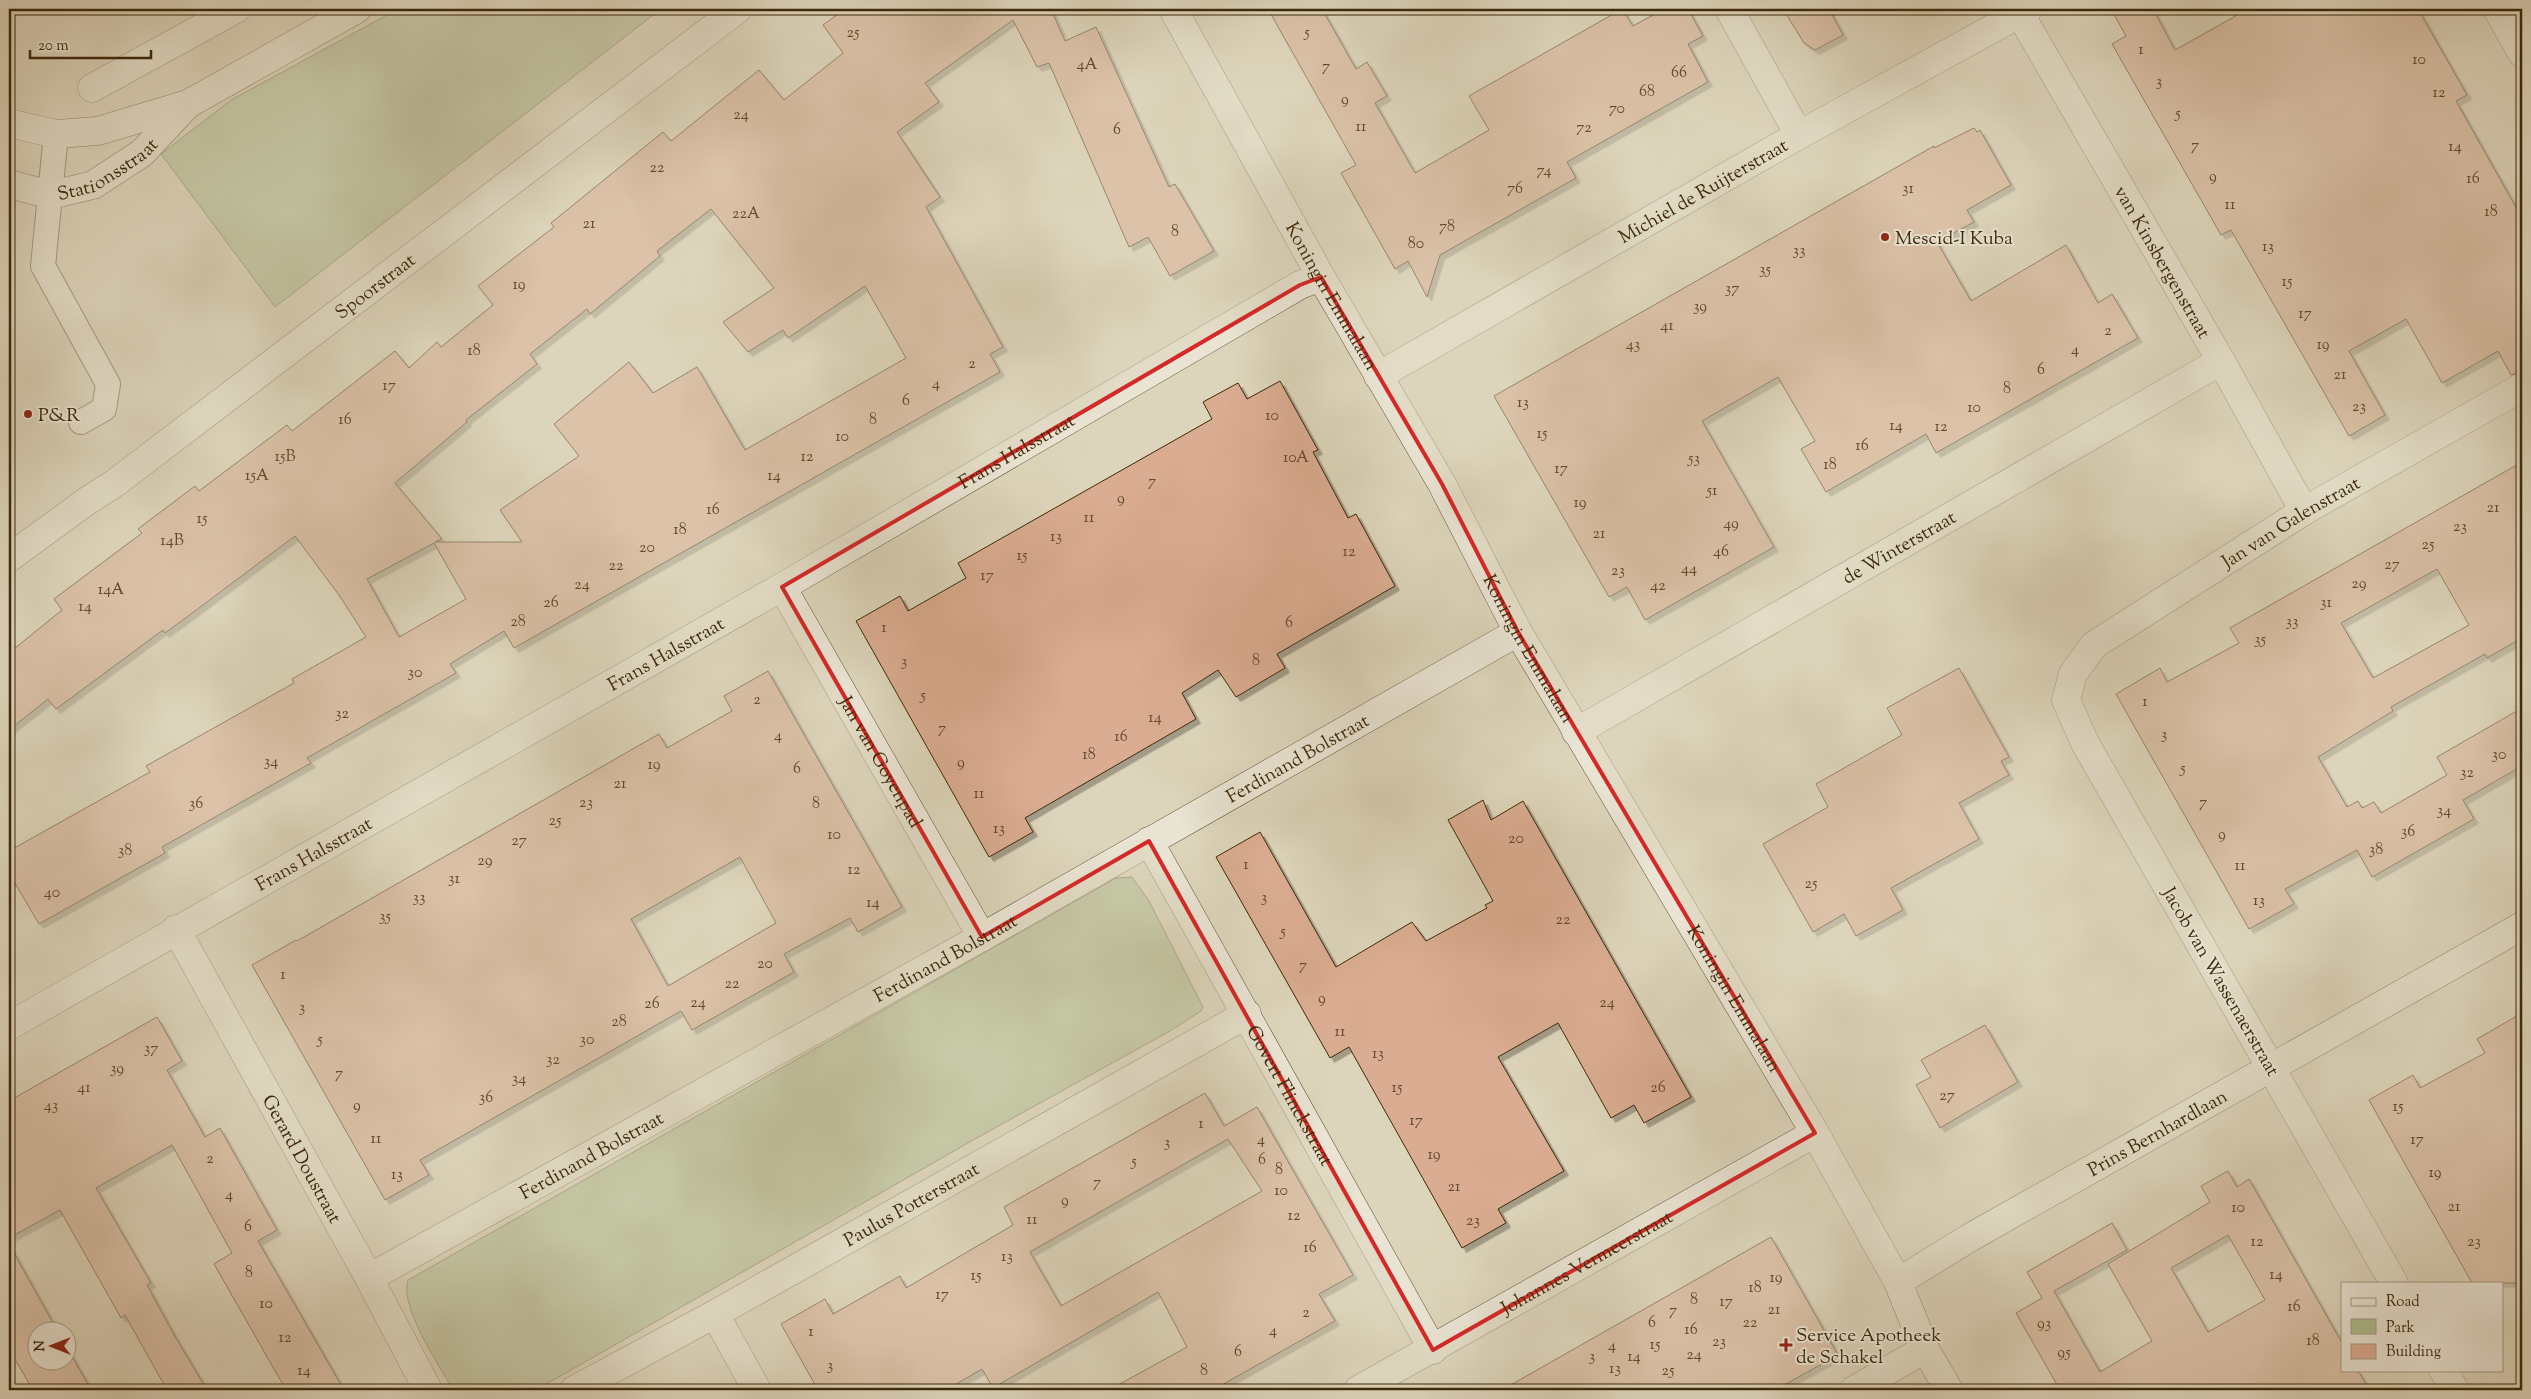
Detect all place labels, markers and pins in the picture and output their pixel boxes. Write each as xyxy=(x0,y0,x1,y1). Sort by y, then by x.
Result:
place label: Mescid-I Kuba xyxy=(1895,226,2013,253)
marker: Mescid-I Kuba xyxy=(1879,231,1891,243)
place label: P&R xyxy=(38,403,80,430)
marker: P&R xyxy=(22,408,34,420)
place label: Service Apotheek de Schakel xyxy=(1796,1323,1942,1372)
marker: Service Apotheek de Schakel xyxy=(1780,1339,1792,1351)

